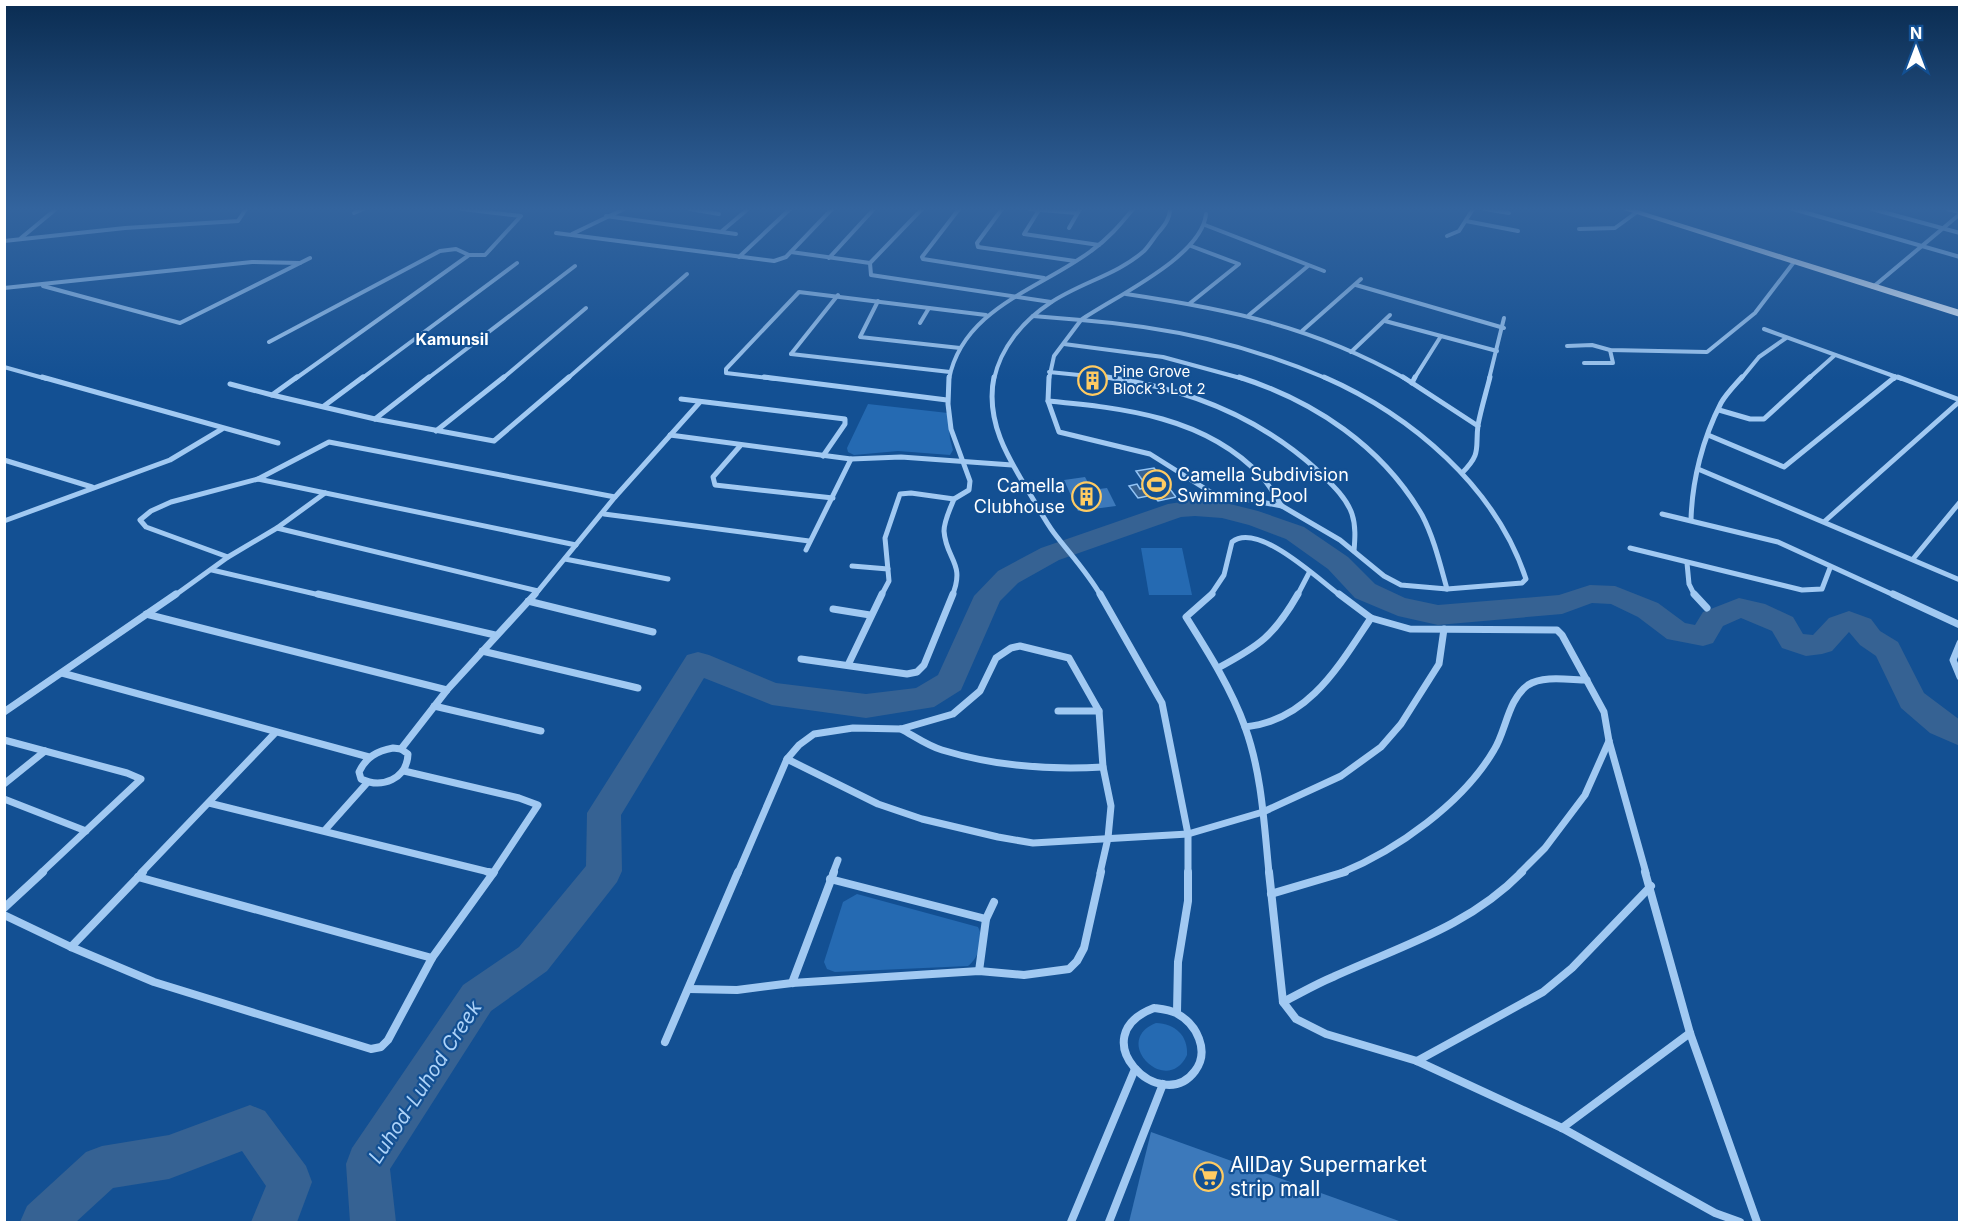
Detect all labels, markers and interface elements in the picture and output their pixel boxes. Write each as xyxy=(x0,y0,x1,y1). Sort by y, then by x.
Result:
north arrow xyxy=(1886,18,1946,78)
text: N xyxy=(1910,23,1922,43)
district label: Kamunsil xyxy=(416,329,488,349)
place label: Pine Grove Block 3 Lot 2 xyxy=(1113,362,1206,398)
building icon: Pine Grove Block 3 Lot 2 xyxy=(1076,365,1108,397)
place label: Camella Subdivision Swimming Pool xyxy=(1177,464,1349,506)
sports icon: Camella Subdivision Swimming Pool xyxy=(1140,469,1172,501)
place label: Camella Clubhouse xyxy=(974,475,1065,517)
building icon: Camella Clubhouse xyxy=(1070,480,1102,512)
water label: Luhod-Luhod Creek xyxy=(363,995,487,1168)
place label: AllDay Supermarket strip mall xyxy=(1230,1152,1427,1201)
supermarket icon: AllDay Supermarket strip mall xyxy=(1193,1161,1225,1193)

